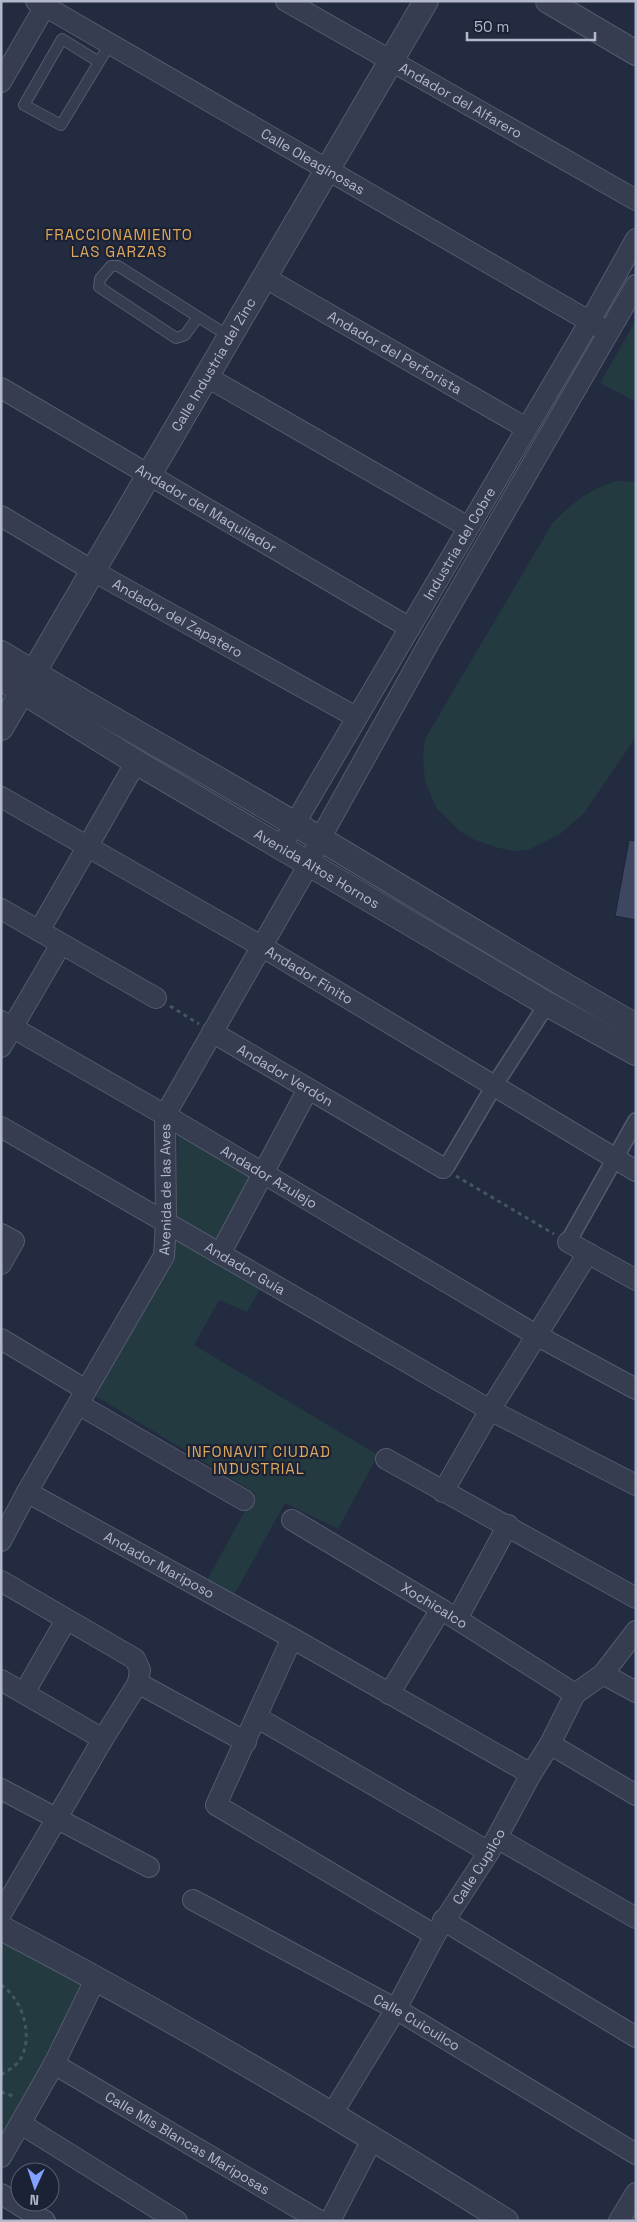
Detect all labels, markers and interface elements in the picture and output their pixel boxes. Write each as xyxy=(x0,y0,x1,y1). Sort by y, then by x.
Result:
scale bar xyxy=(467,10,594,42)
text: 50 m xyxy=(474,17,509,36)
street label: Andador del Alfarero xyxy=(396,58,525,142)
street label: Calle Oleaginosas xyxy=(258,124,368,198)
district label: FRACCIONAMIENTO LAS GARZAS xyxy=(45,225,193,261)
street label: Calle Industria del Zinc xyxy=(167,294,260,435)
street label: Andador del Perforista xyxy=(324,307,465,398)
street label: Andador del Maquilador xyxy=(132,460,280,557)
street label: Industria del Cobre xyxy=(419,484,499,603)
street label: Andador del Zapatero xyxy=(109,575,246,661)
street label: Avenida Altos Hornos xyxy=(251,825,383,912)
street label: Andador Finito xyxy=(262,942,356,1008)
street label: Andador Verdón xyxy=(234,1040,337,1110)
street label: Avenida de las Aves xyxy=(155,1124,175,1256)
street label: Andador Azulejo xyxy=(217,1141,321,1212)
street label: Andador Guía xyxy=(202,1238,289,1299)
district label: INFONAVIT CIUDAD INDUSTRIAL xyxy=(187,1442,331,1478)
street label: Andador Mariposo xyxy=(101,1527,218,1603)
street label: Xochicalco xyxy=(398,1578,471,1633)
street label: Calle Cupilco xyxy=(448,1825,509,1908)
street label: Calle Cuicuilco xyxy=(370,1990,464,2055)
street label: Calle Mis Blancas Mariposas xyxy=(102,2087,273,2198)
north arrow xyxy=(10,2162,60,2212)
text: N xyxy=(29,2191,39,2209)

